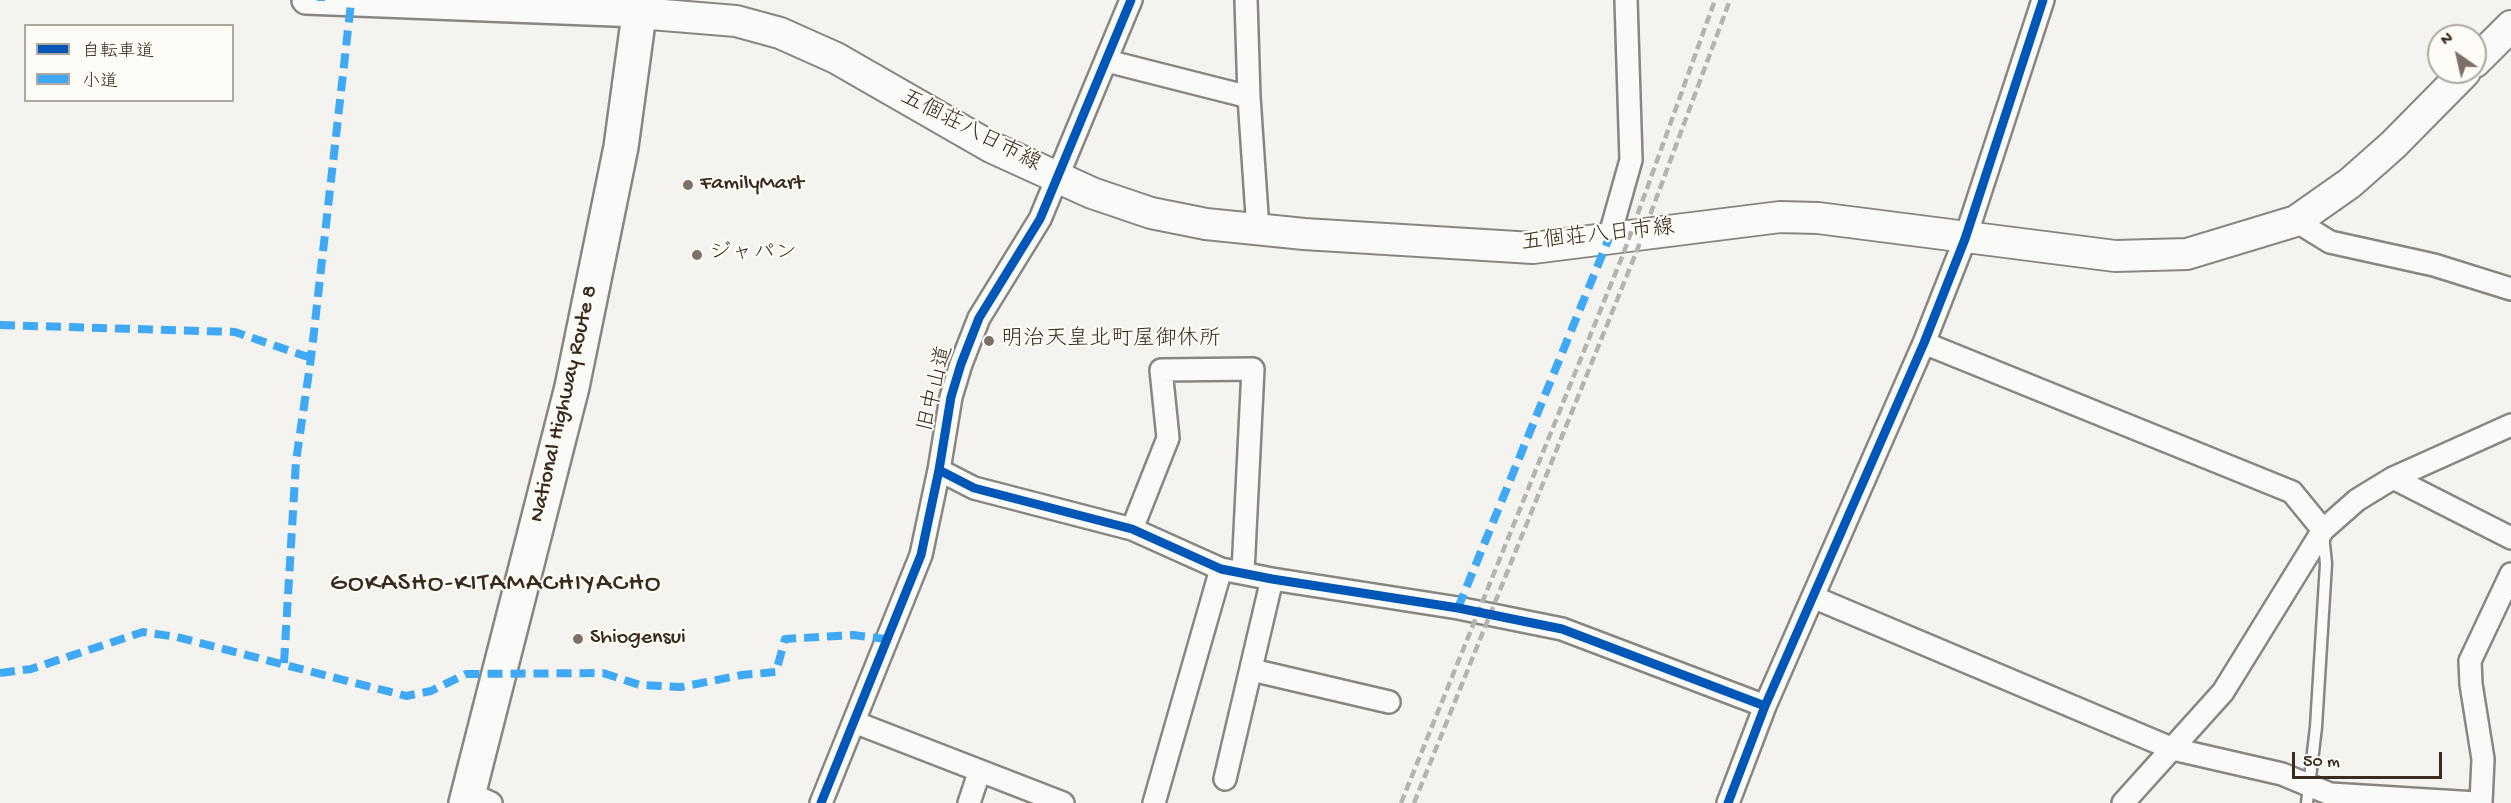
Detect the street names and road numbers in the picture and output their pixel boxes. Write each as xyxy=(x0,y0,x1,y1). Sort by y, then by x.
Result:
street label: 五個荘八日市線 xyxy=(895,85,1045,179)
street label: 五個荘八日市線 xyxy=(1520,216,1676,258)
street label: National Highway Route 8 xyxy=(525,283,605,525)
street label: 旧中山道 xyxy=(914,343,960,435)

